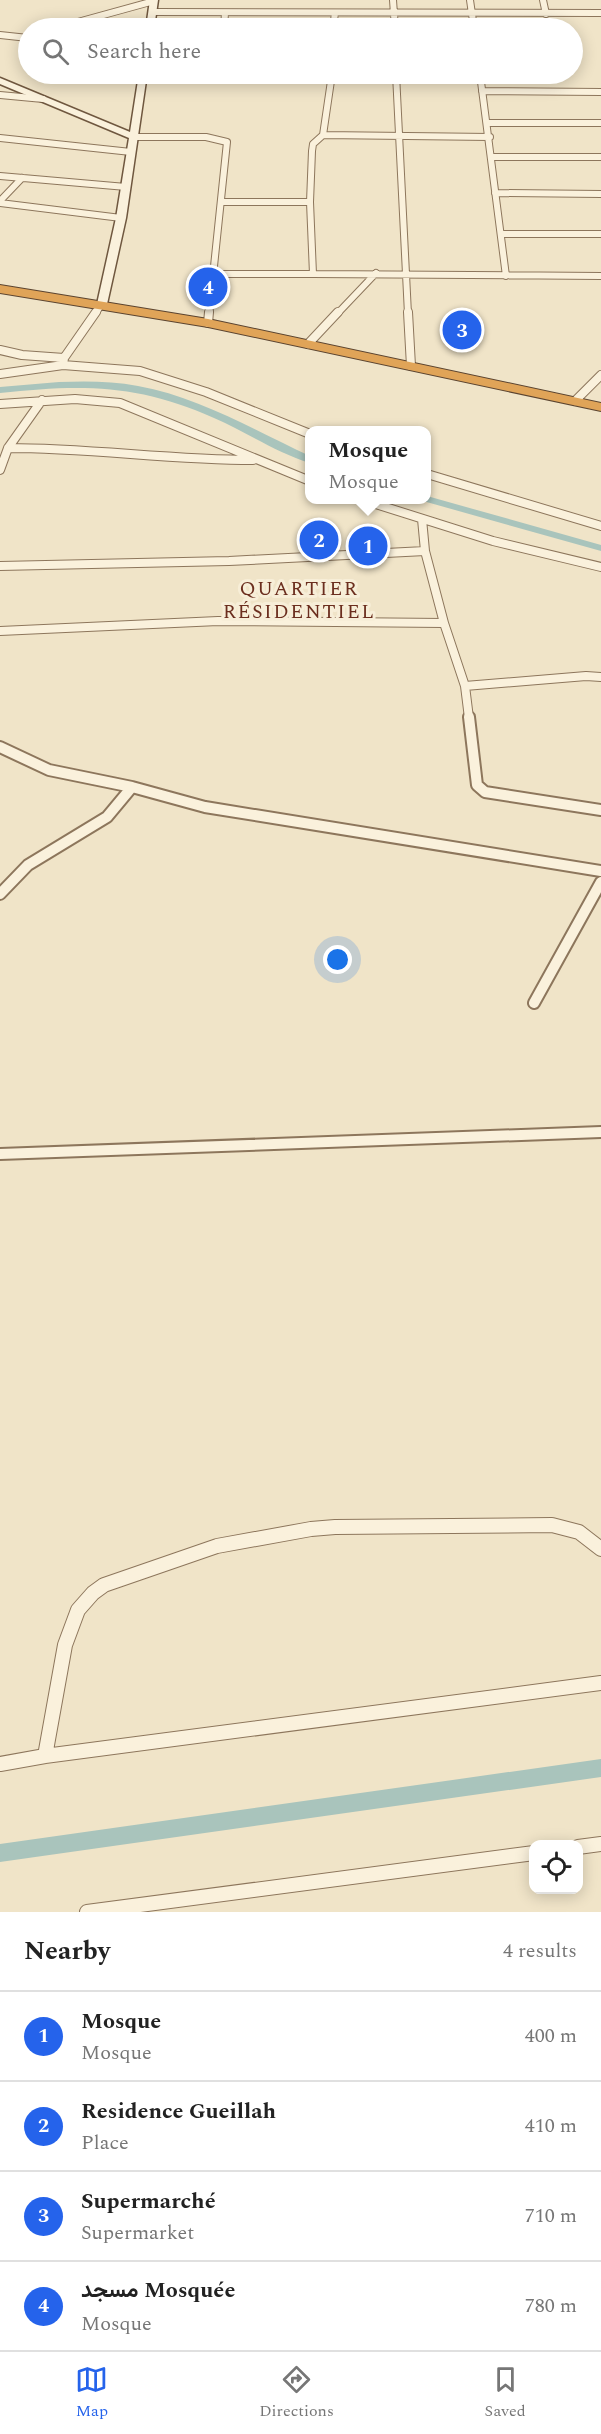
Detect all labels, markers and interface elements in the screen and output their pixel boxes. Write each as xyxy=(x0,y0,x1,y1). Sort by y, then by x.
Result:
search box xyxy=(18,18,583,84)
icon: search xyxy=(39,35,72,68)
text: Search here xyxy=(87,35,201,68)
pin: 4 xyxy=(188,264,228,310)
pin: 3 xyxy=(442,308,482,352)
popup xyxy=(305,426,431,504)
text: Mosque xyxy=(328,434,408,467)
text: Mosque xyxy=(328,467,399,497)
pin: 2 xyxy=(300,518,338,562)
pin: 1 xyxy=(348,524,388,568)
district label: QUARTIER RÉSIDENTIEL xyxy=(223,574,375,627)
your location xyxy=(323,945,352,974)
map controls xyxy=(529,1840,583,1894)
button: locate xyxy=(529,1840,583,1894)
text: Nearby xyxy=(24,1931,110,1971)
text: 4 results xyxy=(503,1936,577,1966)
text: Mosque xyxy=(81,2005,161,2038)
text: 1 xyxy=(38,2021,49,2051)
text: 400 m xyxy=(525,2021,577,2051)
text: Mosque xyxy=(81,2038,152,2068)
text: Residence Gueillah xyxy=(81,2095,276,2128)
text: 2 xyxy=(38,2111,49,2141)
text: 410 m xyxy=(525,2111,577,2141)
text: Place xyxy=(81,2128,129,2158)
text: Supermarché xyxy=(81,2185,216,2218)
text: 3 xyxy=(38,2201,49,2231)
text: 710 m xyxy=(525,2201,577,2231)
text: Supermarket xyxy=(81,2218,194,2248)
text: مسجد Mosquée xyxy=(81,2274,235,2307)
text: 4 xyxy=(38,2291,49,2321)
text: 780 m xyxy=(525,2291,577,2321)
text: Mosque xyxy=(81,2309,152,2339)
tab: Map xyxy=(75,2363,108,2423)
tab: Directions xyxy=(259,2363,334,2423)
tab: Saved xyxy=(485,2363,526,2423)

